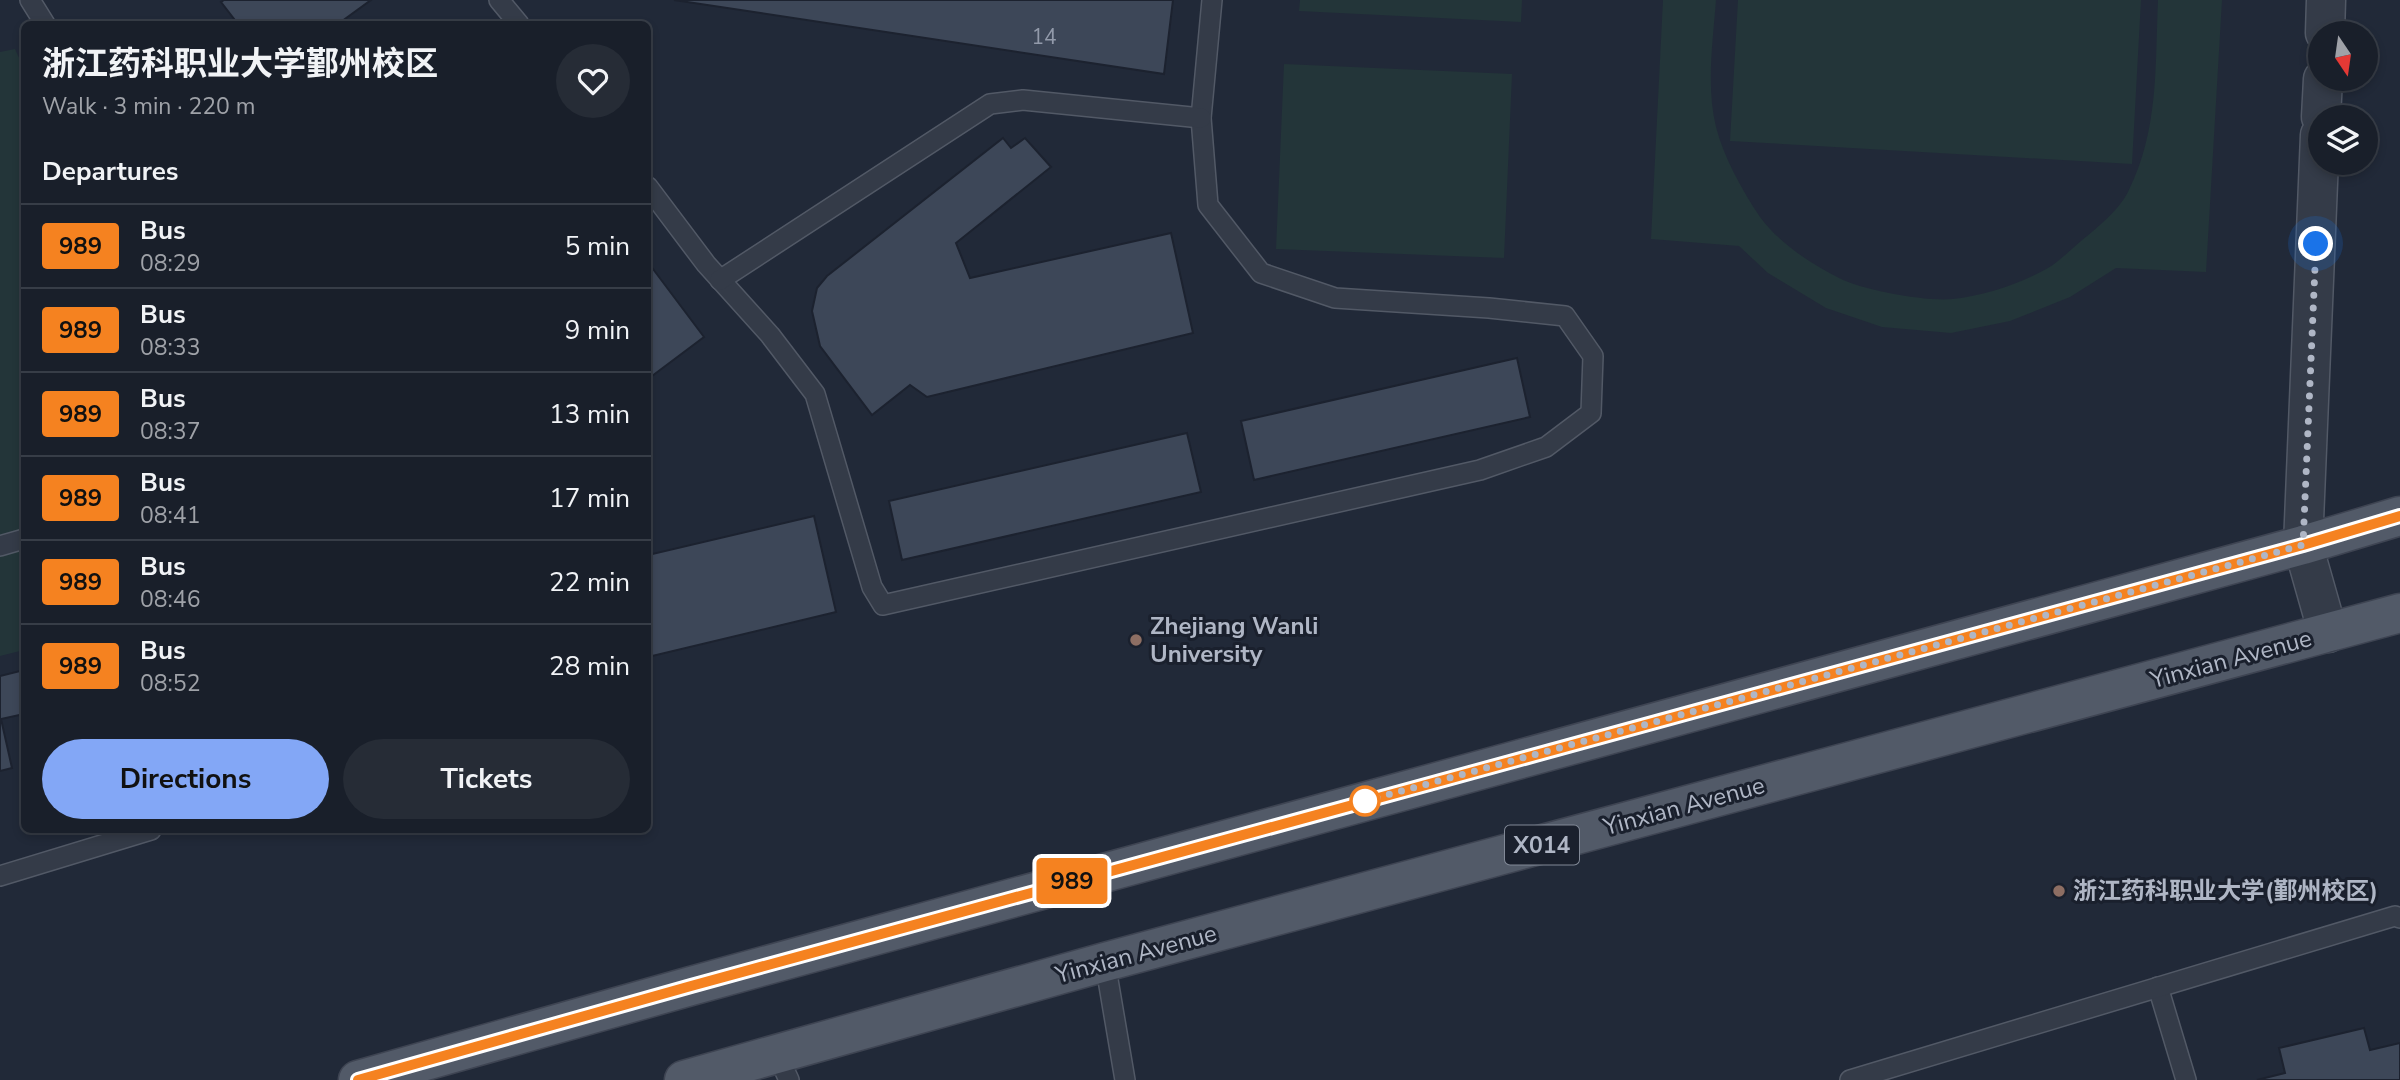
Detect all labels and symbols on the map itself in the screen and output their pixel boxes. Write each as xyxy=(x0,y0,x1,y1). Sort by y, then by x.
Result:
north arrow xyxy=(2308,21,2378,91)
house number: 14 xyxy=(1031,23,1057,51)
your location xyxy=(2298,226,2333,261)
place label: Zhejiang Wanli University xyxy=(1150,610,1318,670)
street label: Yinxian Avenue xyxy=(2146,622,2315,696)
marker: Zhejiang Wanli University xyxy=(1128,632,1144,648)
street label: Yinxian Avenue xyxy=(1599,769,1768,843)
unlabelled marker xyxy=(1350,786,1380,816)
road number: X014 xyxy=(1505,825,1579,864)
line badge: 989 xyxy=(1032,858,1112,904)
place label: 浙江药科职业大学(鄞州校区) xyxy=(2073,875,2378,907)
marker: 浙江药科职业大学(鄞州校区) xyxy=(2051,883,2067,899)
street label: Yinxian Avenue xyxy=(1051,917,1220,991)

